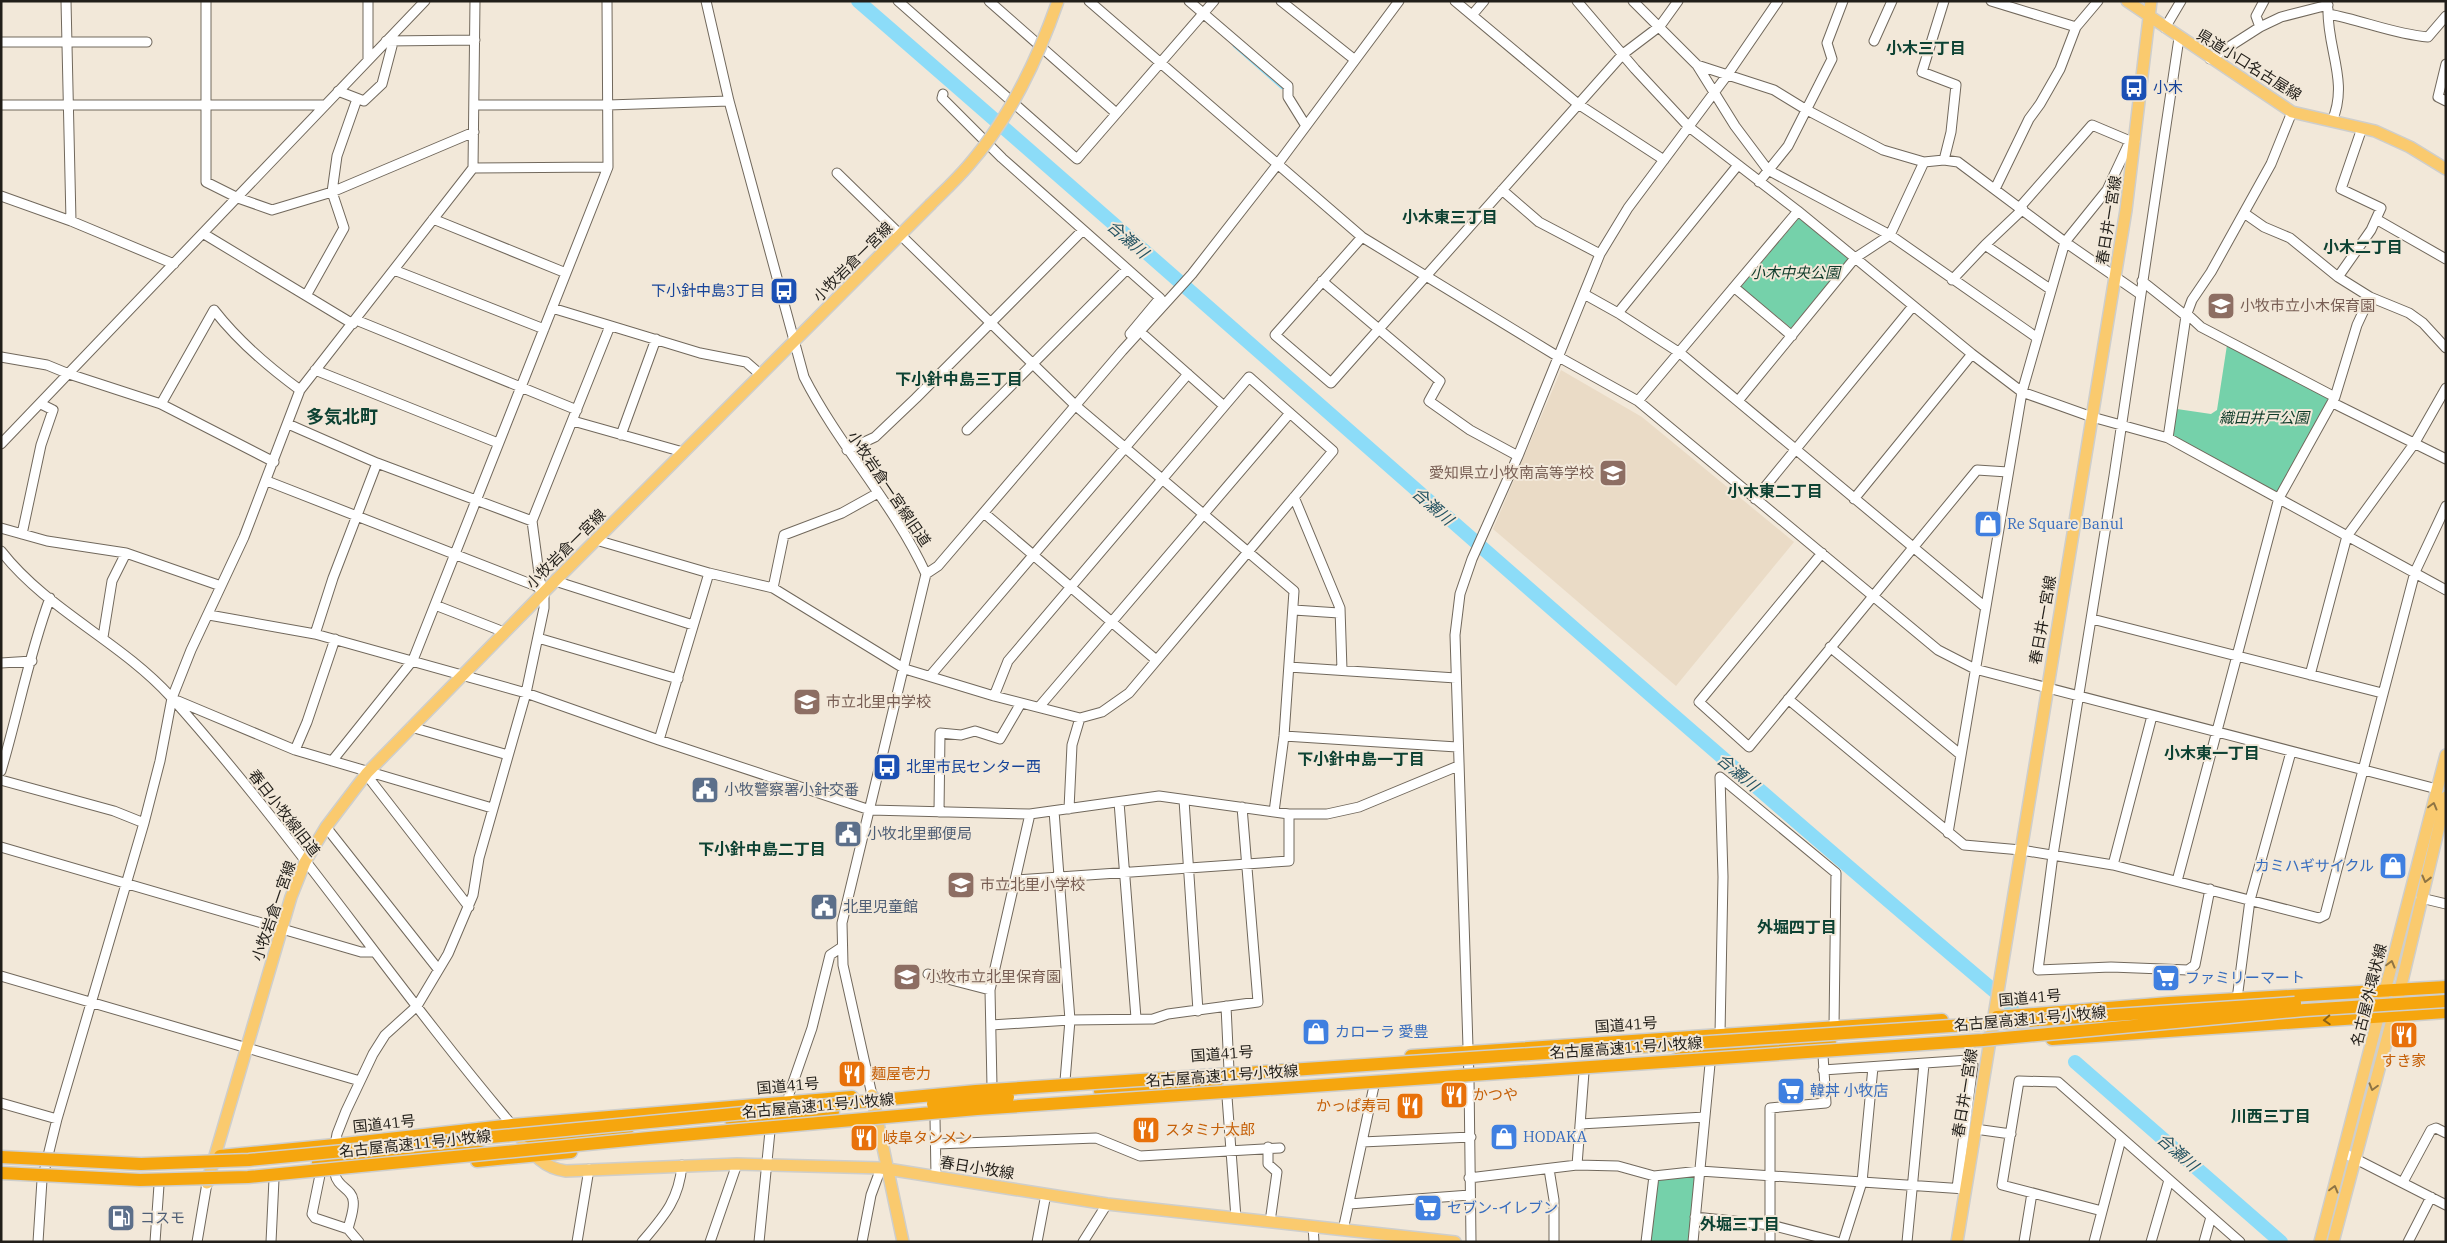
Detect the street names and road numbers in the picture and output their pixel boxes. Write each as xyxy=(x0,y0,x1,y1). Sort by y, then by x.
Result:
street label: 県道小口名古屋線 xyxy=(2193,25,2305,104)
street label: 春日井一宮線 xyxy=(2092,174,2125,266)
street label: 小牧岩倉一宮線 xyxy=(809,218,896,305)
street label: 小牧岩倉一宮線旧道 xyxy=(844,427,935,550)
street label: 小牧岩倉一宮線 xyxy=(522,505,609,592)
street label: 春日井一宮線 xyxy=(2025,574,2060,666)
street label: 春日小牧線旧道 xyxy=(245,765,324,860)
street label: 小牧岩倉一宮線 xyxy=(247,858,300,964)
street label: 名古屋外環状線 xyxy=(2347,942,2390,1048)
street label: 国道41号 xyxy=(1998,985,2062,1010)
street label: 名古屋高速11号小牧線 xyxy=(1953,1002,2107,1035)
street label: 国道41号 xyxy=(1594,1013,1658,1036)
street label: 名古屋高速11号小牧線 xyxy=(1549,1033,1703,1062)
street label: 国道41号 xyxy=(1190,1042,1254,1065)
street label: 春日井一宮線 xyxy=(1948,1047,1981,1139)
street label: 名古屋高速11号小牧線 xyxy=(1145,1061,1299,1090)
street label: 国道41号 xyxy=(756,1073,820,1098)
street label: 名古屋高速11号小牧線 xyxy=(741,1089,895,1122)
street label: 国道41号 xyxy=(352,1111,416,1136)
street label: 名古屋高速11号小牧線 xyxy=(338,1126,492,1161)
street label: 春日小牧線 xyxy=(939,1152,1016,1183)

